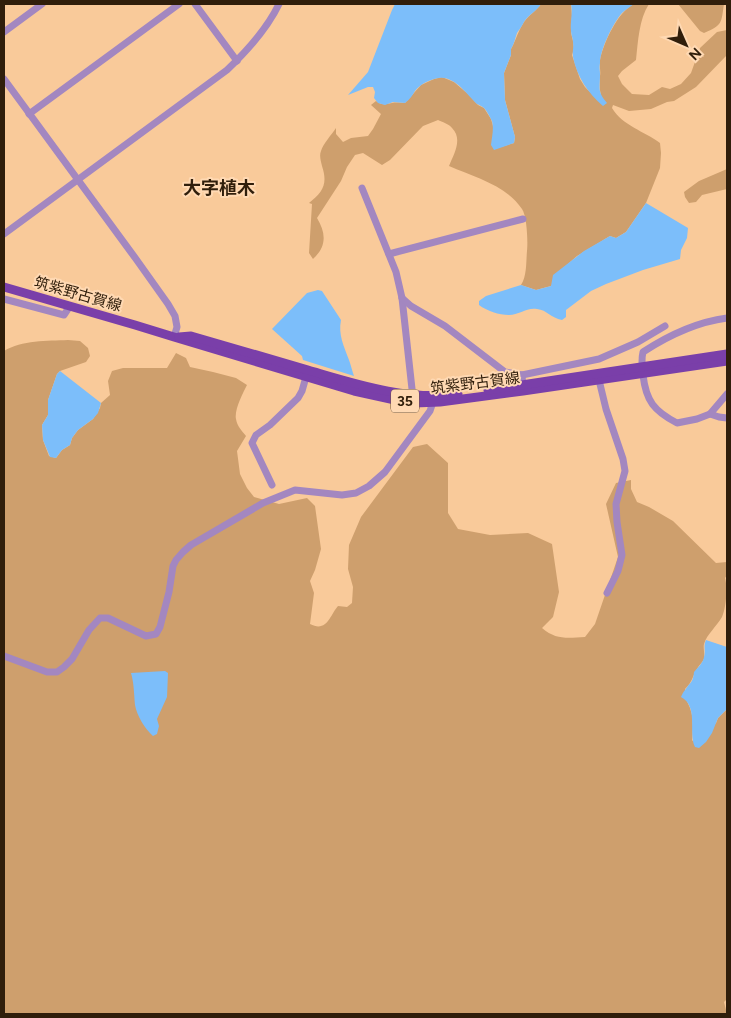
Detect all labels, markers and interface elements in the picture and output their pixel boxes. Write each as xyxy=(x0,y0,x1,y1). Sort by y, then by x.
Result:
north arrow xyxy=(661,20,711,70)
text: N xyxy=(685,44,705,64)
district label: 大字植木 xyxy=(183,177,255,199)
street label: 筑紫野古賀線 xyxy=(32,273,124,315)
street label: 筑紫野古賀線 xyxy=(429,369,521,397)
road number: 35 xyxy=(391,390,419,412)

